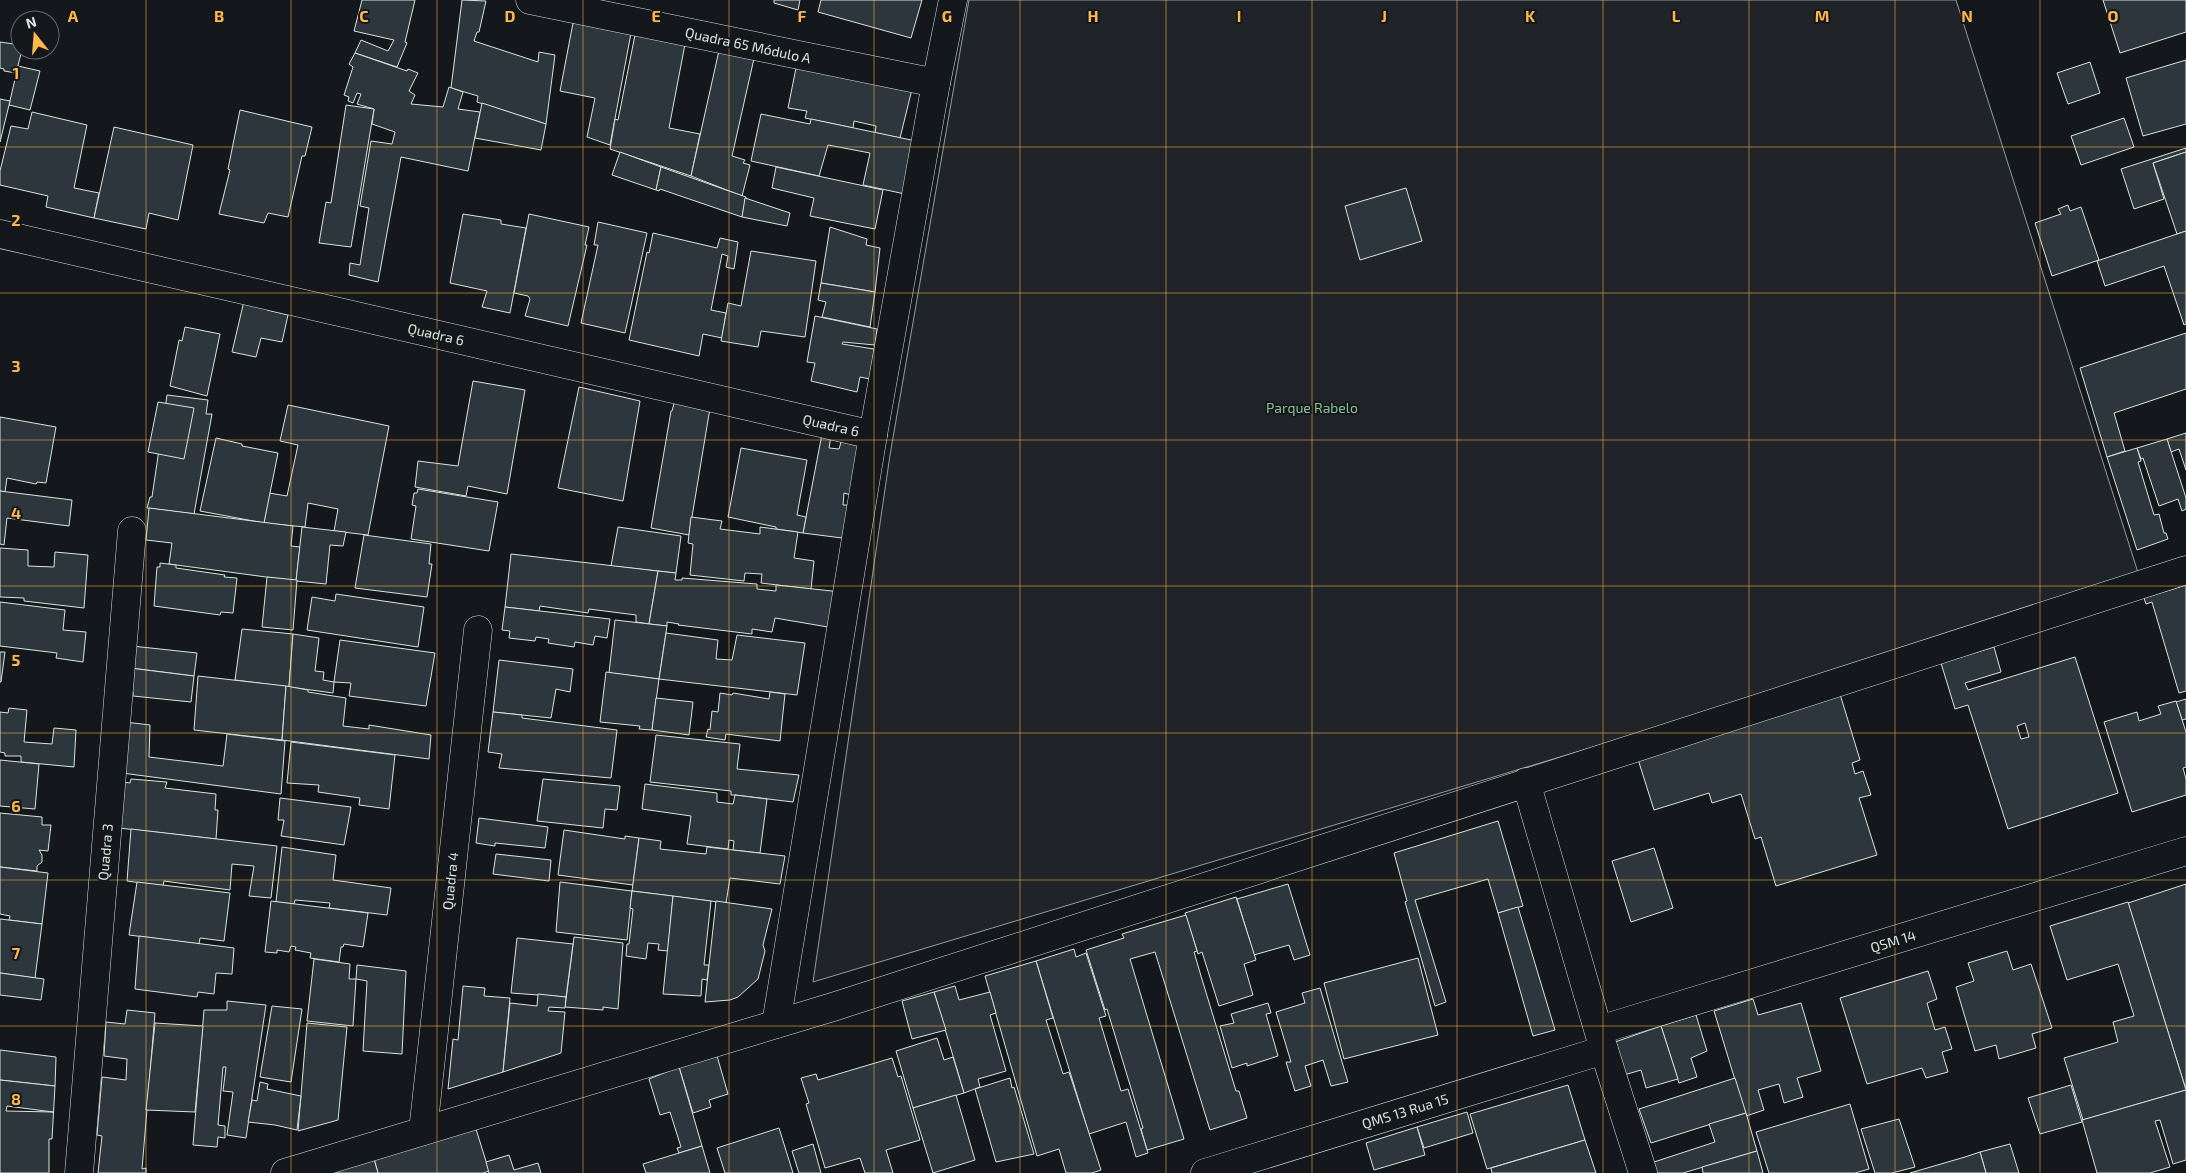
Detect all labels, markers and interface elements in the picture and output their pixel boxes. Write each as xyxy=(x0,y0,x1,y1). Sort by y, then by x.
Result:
text: A xyxy=(68,6,79,25)
text: B xyxy=(214,6,224,25)
text: C xyxy=(359,6,369,25)
text: D xyxy=(505,6,516,25)
text: E xyxy=(651,6,661,25)
text: F xyxy=(798,6,807,25)
text: G xyxy=(942,6,952,25)
text: H xyxy=(1087,6,1099,25)
text: I xyxy=(1237,6,1241,25)
text: J xyxy=(1381,6,1387,25)
text: K xyxy=(1525,6,1536,25)
text: L xyxy=(1672,6,1681,25)
text: M xyxy=(1815,6,1829,25)
text: N xyxy=(1961,6,1973,25)
text: O xyxy=(2107,6,2119,25)
north arrow xyxy=(10,10,60,60)
text: N xyxy=(24,12,38,32)
street label: Quadra 65 Módulo A xyxy=(684,23,813,67)
text: 1 xyxy=(13,63,19,82)
text: 2 xyxy=(11,210,21,229)
street label: Quadra 6 xyxy=(406,319,466,349)
text: 3 xyxy=(11,356,21,375)
park label: Parque Rabelo xyxy=(1266,399,1358,416)
street label: Quadra 6 xyxy=(801,410,861,440)
text: 4 xyxy=(11,503,21,522)
text: 5 xyxy=(12,650,21,669)
text: 6 xyxy=(11,796,21,815)
street label: Quadra 3 xyxy=(94,823,116,881)
street label: Quadra 4 xyxy=(439,851,461,911)
street label: QSM 14 xyxy=(1868,926,1918,956)
text: 7 xyxy=(12,943,21,962)
text: 8 xyxy=(11,1089,21,1108)
street label: QMS 13 Rua 15 xyxy=(1360,1090,1450,1132)

